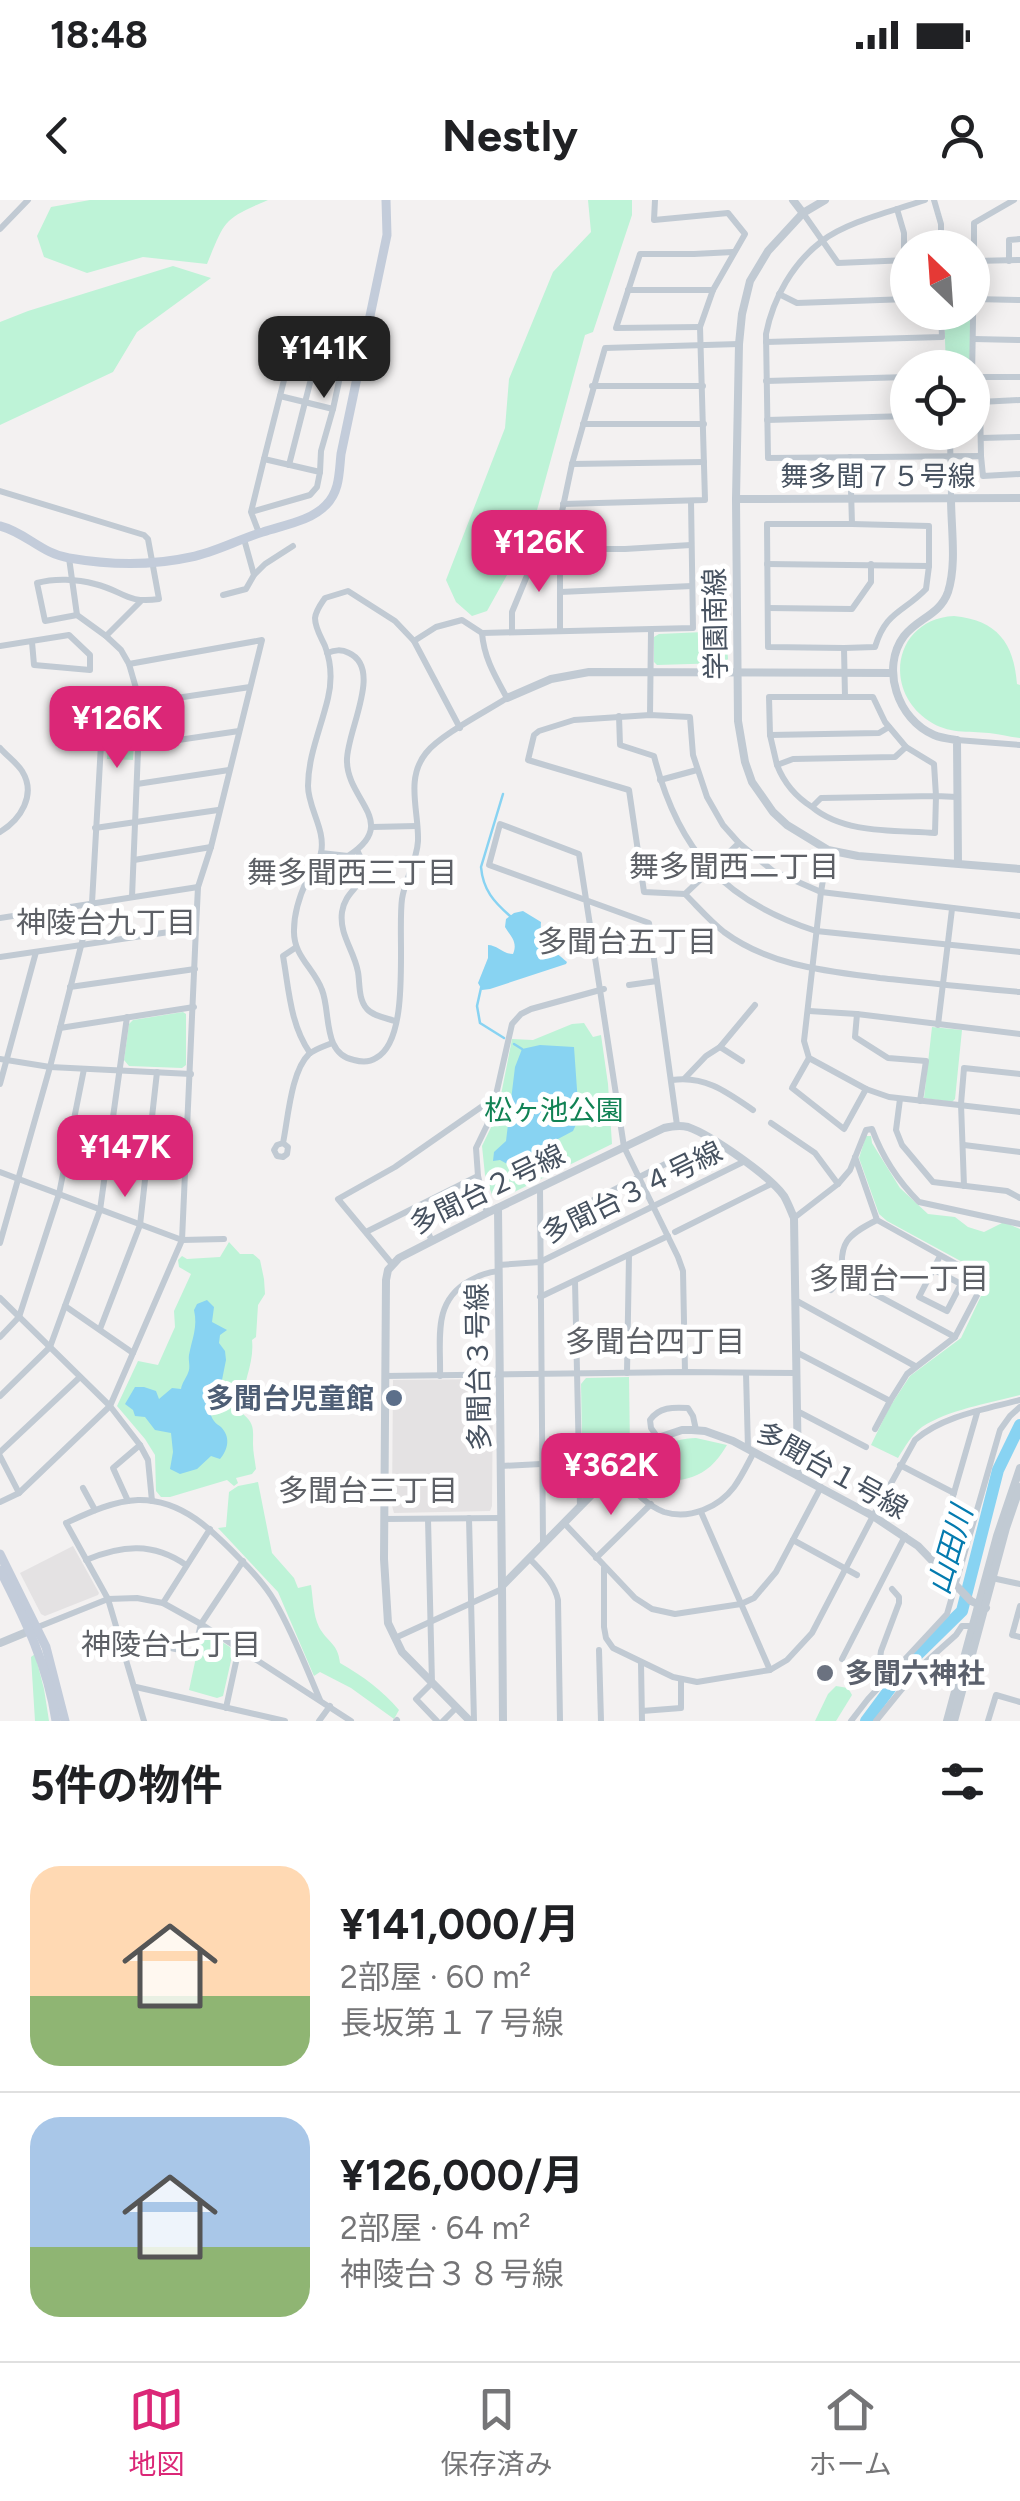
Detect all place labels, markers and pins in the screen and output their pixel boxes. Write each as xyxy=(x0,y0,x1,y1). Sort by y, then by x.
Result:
pin: ¥141K xyxy=(254,316,394,401)
pin: ¥126K xyxy=(469,510,609,595)
pin: ¥126K xyxy=(47,686,187,771)
pin: ¥147K xyxy=(55,1115,195,1200)
place label: 多聞台児童館 xyxy=(206,1381,374,1415)
marker: 多聞台児童館 xyxy=(383,1387,405,1409)
pin: ¥362K xyxy=(541,1433,681,1518)
place label: 多聞六神社 xyxy=(845,1656,985,1690)
marker: 多聞六神社 xyxy=(814,1662,836,1684)

